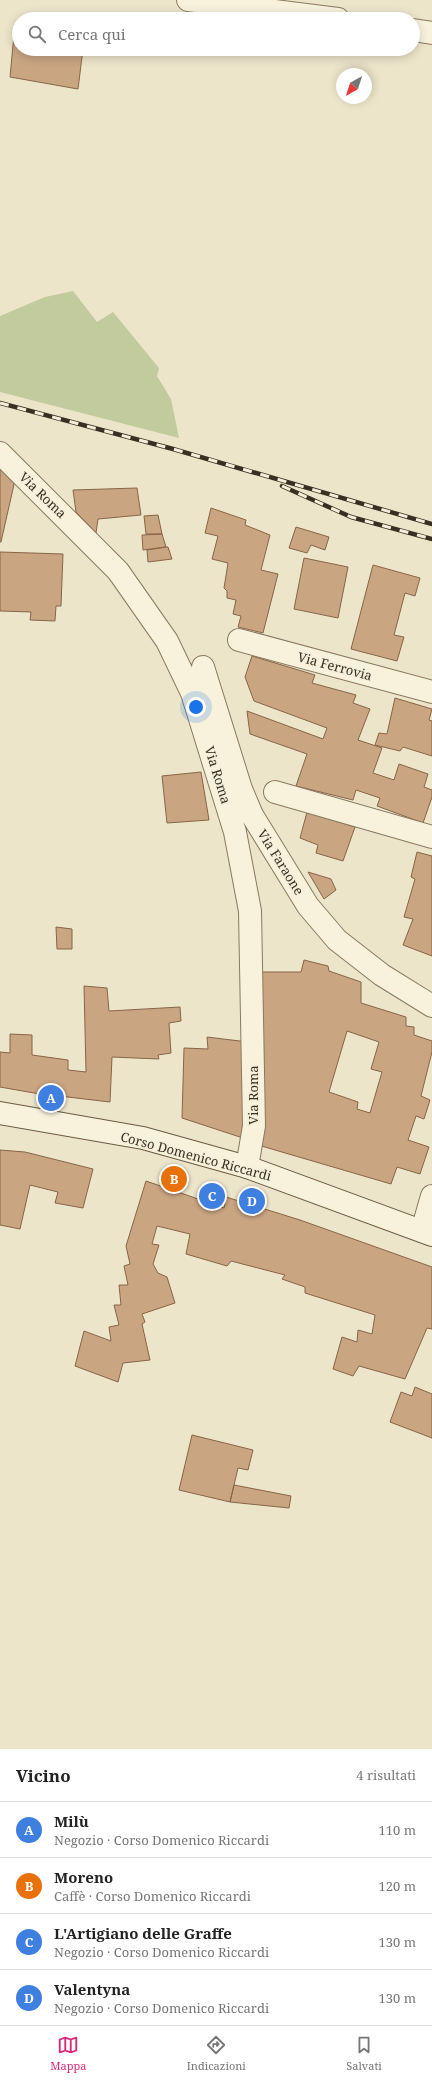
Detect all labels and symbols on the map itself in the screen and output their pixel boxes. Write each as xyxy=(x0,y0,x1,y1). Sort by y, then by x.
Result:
north arrow xyxy=(336,68,372,104)
street label: Via Roma xyxy=(15,468,71,522)
street label: Via Ferrovia xyxy=(296,647,374,685)
your location xyxy=(186,697,206,717)
street label: Via Roma xyxy=(201,744,235,806)
street label: Via Faraone xyxy=(254,826,308,898)
street label: Via Roma xyxy=(244,1065,262,1125)
pin: A xyxy=(38,1083,64,1113)
street label: Corso Domenico Riccardi xyxy=(119,1127,273,1185)
pin: B xyxy=(161,1164,187,1194)
pin: C xyxy=(199,1181,225,1211)
pin: D xyxy=(239,1186,265,1216)

